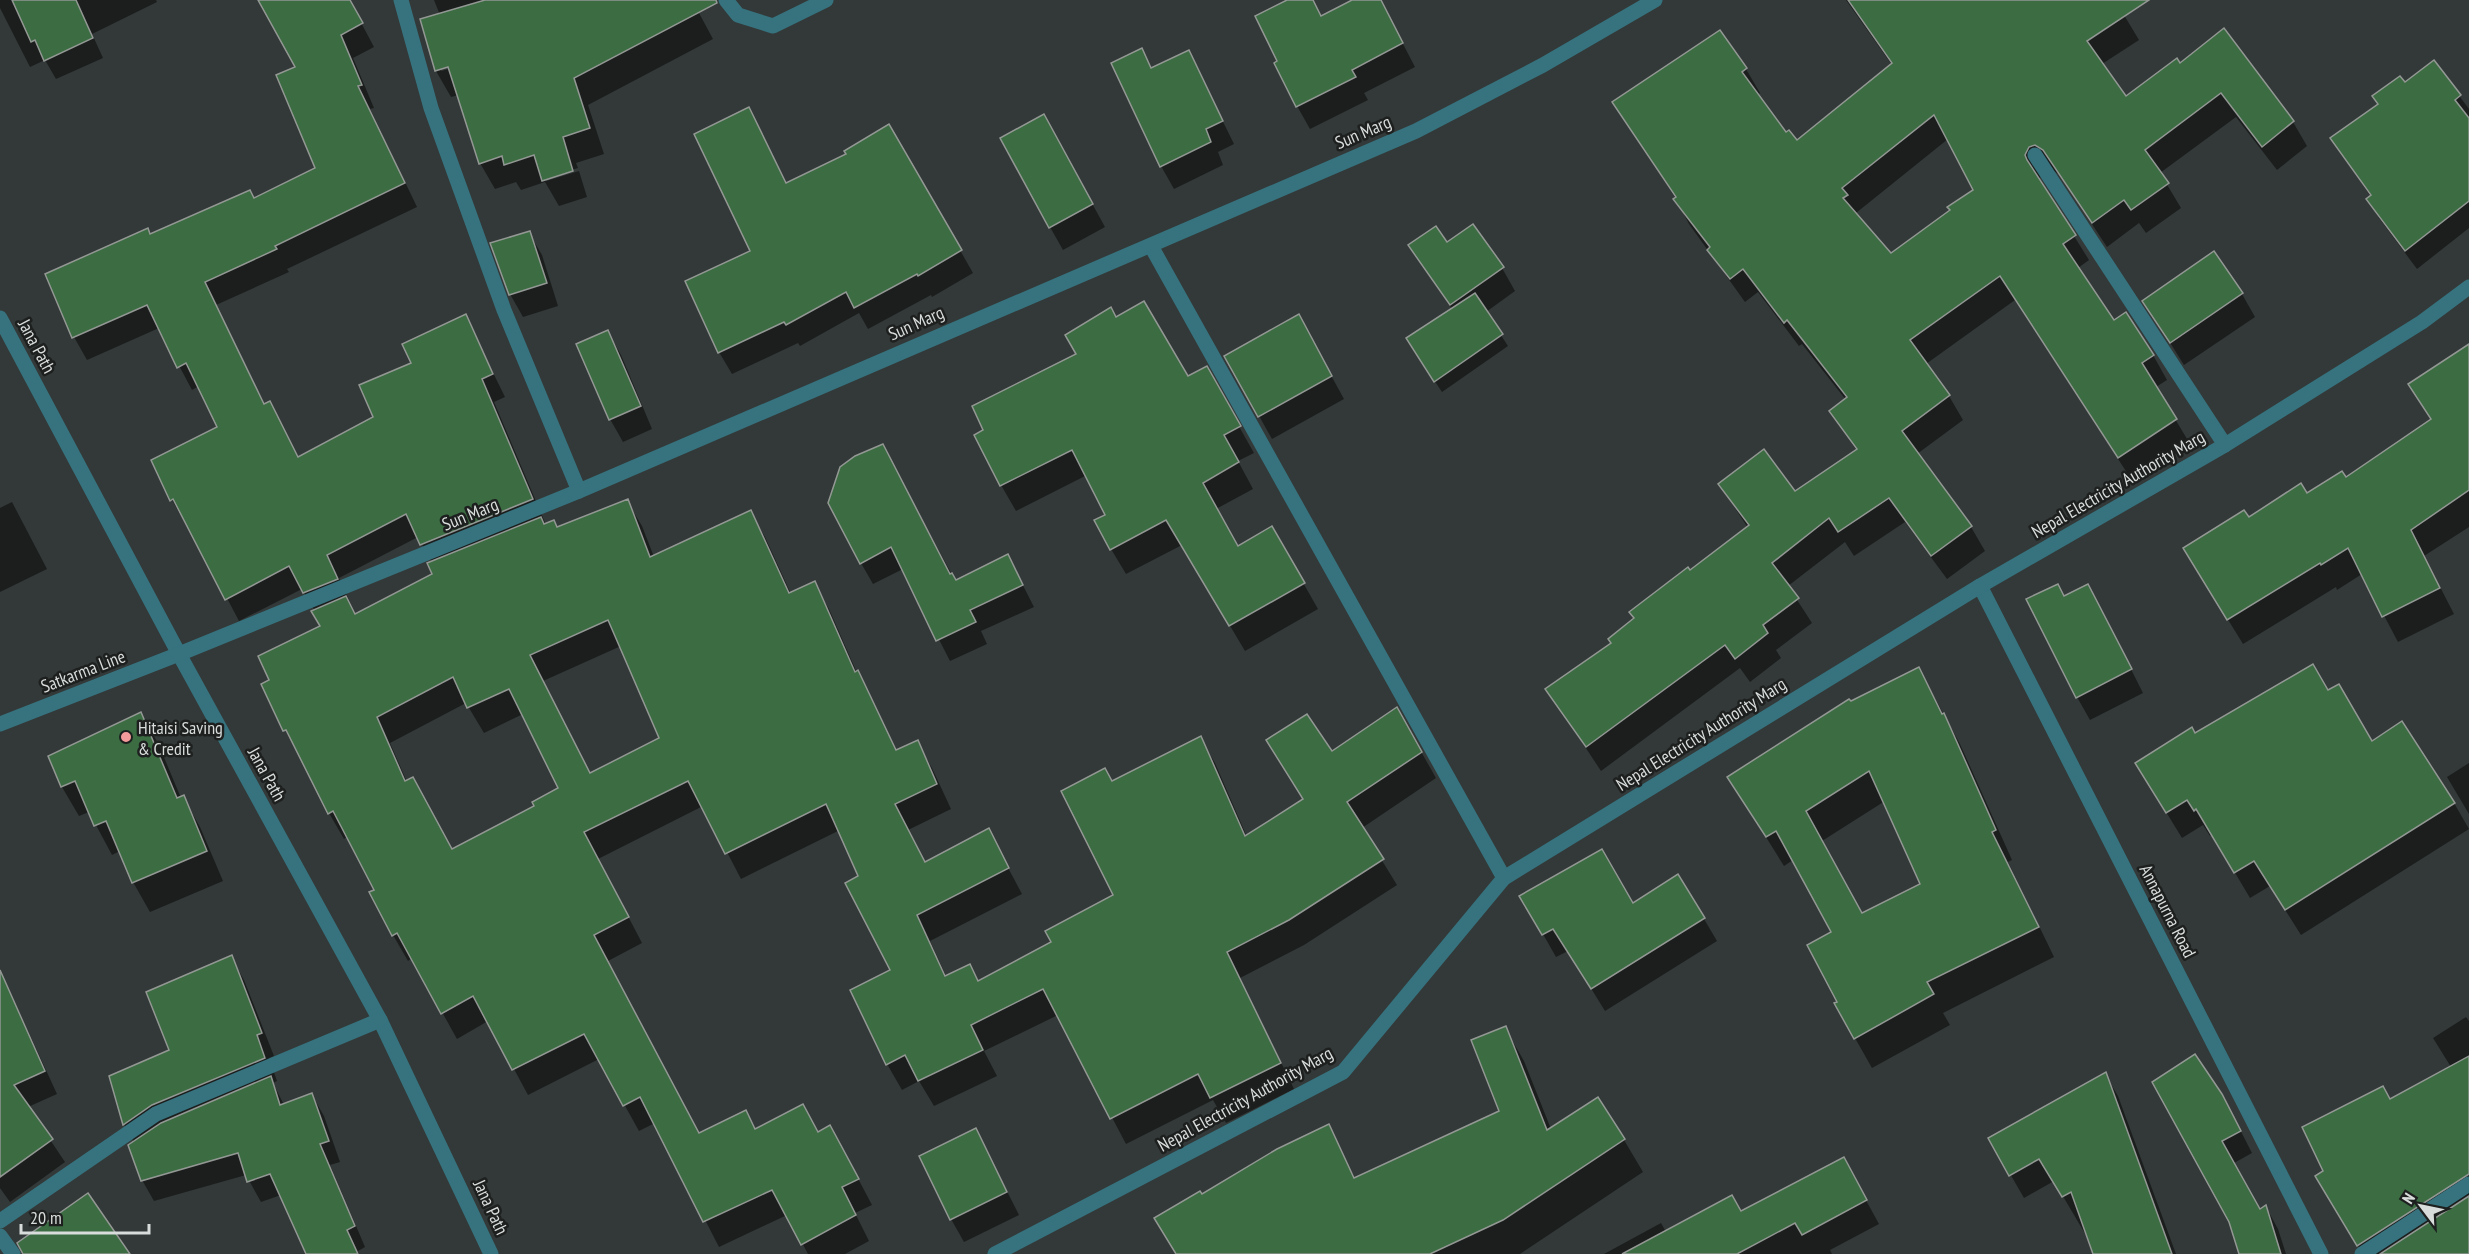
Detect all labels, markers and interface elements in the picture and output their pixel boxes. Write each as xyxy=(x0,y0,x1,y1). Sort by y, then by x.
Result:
street label: Sun Marg xyxy=(1332,110,1394,154)
street label: Sun Marg xyxy=(885,301,947,345)
street label: Jana Path xyxy=(13,314,61,377)
street label: Nepal Electricity Authority Marg xyxy=(2027,425,2209,543)
street label: Sun Marg xyxy=(439,492,501,536)
street label: Satkarma Line xyxy=(38,644,128,698)
street label: Nepal Electricity Authority Marg xyxy=(1612,672,1790,796)
place label: Hitaisi Saving & Credit xyxy=(138,716,223,760)
marker: Hitaisi Saving & Credit xyxy=(119,730,133,744)
street label: Jana Path xyxy=(242,742,291,805)
street label: Annapurna Road xyxy=(2135,860,2201,962)
street label: Nepal Electricity Authority Marg xyxy=(1154,1041,1336,1157)
street label: Jana Path xyxy=(468,1175,514,1238)
north arrow xyxy=(2391,1176,2451,1236)
text: N xyxy=(2398,1189,2419,1207)
scale bar xyxy=(21,1197,148,1235)
text: 20 m xyxy=(30,1206,62,1229)

